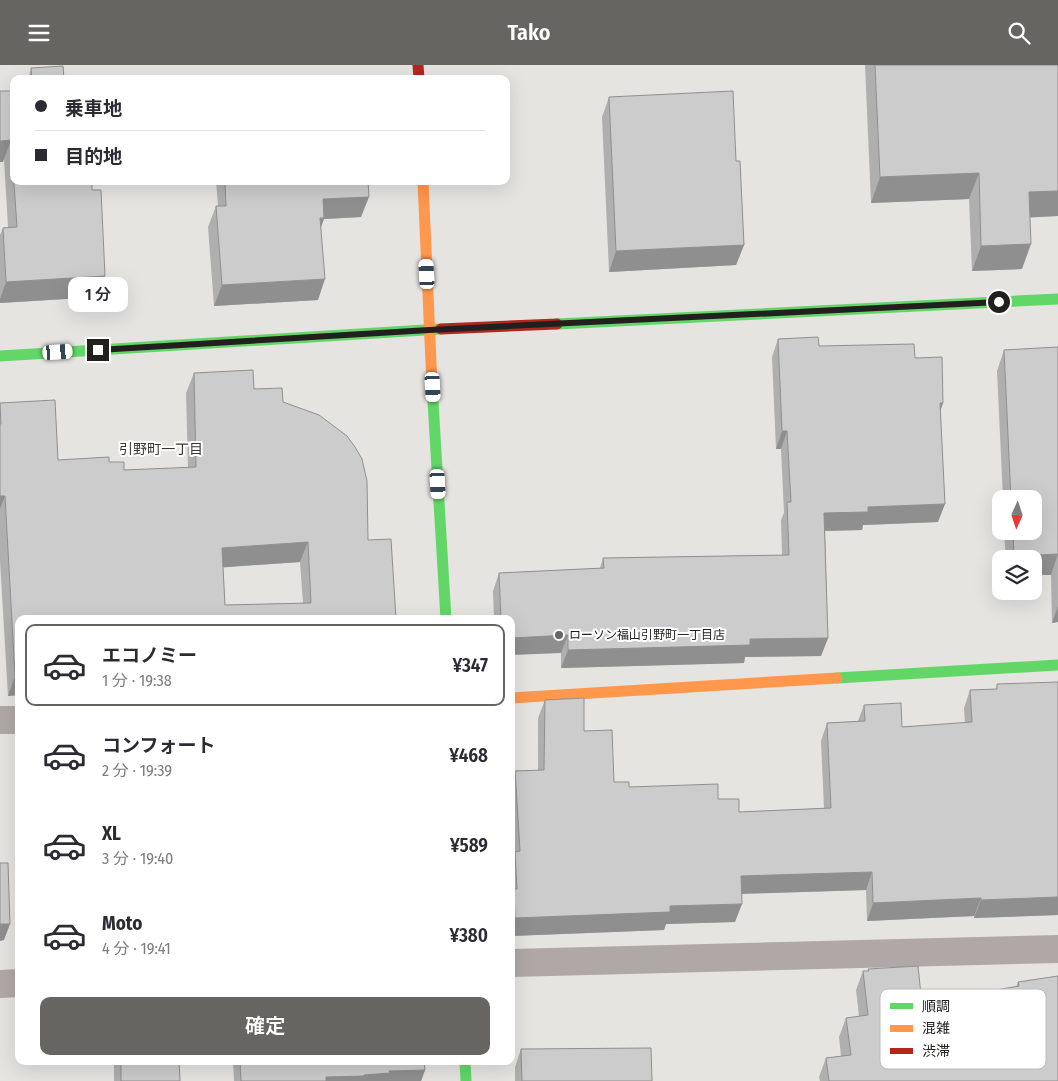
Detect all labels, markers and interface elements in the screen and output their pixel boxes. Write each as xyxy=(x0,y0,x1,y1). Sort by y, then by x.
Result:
icon: menu xyxy=(25,19,53,47)
text: Tako xyxy=(508,19,550,46)
icon: search xyxy=(1005,19,1033,47)
text: 乗車地 xyxy=(65,97,122,120)
text: 目的地 xyxy=(65,145,122,168)
car xyxy=(418,259,435,289)
callout: 1 分 xyxy=(68,277,128,313)
text: 1 分 xyxy=(85,285,111,304)
route start xyxy=(988,291,1010,313)
route end xyxy=(87,339,109,361)
car xyxy=(42,343,73,361)
car xyxy=(424,372,441,402)
district label: 引野町一丁目 xyxy=(119,441,203,458)
car xyxy=(429,469,446,499)
north arrow xyxy=(992,490,1042,540)
map controls xyxy=(992,490,1042,600)
button: layers xyxy=(992,550,1042,600)
place label: ローソン福山引野町一丁目店 xyxy=(569,628,725,642)
marker: ローソン福山引野町一丁目店 xyxy=(553,629,565,641)
icon: car xyxy=(42,643,87,688)
text: エコノミー xyxy=(102,644,197,667)
text: ¥347 xyxy=(452,654,488,677)
text: 1 分 · 19:38 xyxy=(102,671,172,690)
icon: car xyxy=(42,733,87,778)
text: コンフォート xyxy=(102,734,215,757)
text: ¥468 xyxy=(449,744,488,767)
text: 2 分 · 19:39 xyxy=(102,761,172,780)
text: XL xyxy=(102,822,121,845)
icon: car xyxy=(42,823,87,868)
text: ¥589 xyxy=(450,834,488,857)
text: 3 分 · 19:40 xyxy=(102,849,173,868)
text: Moto xyxy=(102,912,142,935)
icon: car xyxy=(42,913,87,958)
text: ¥380 xyxy=(449,924,488,947)
text: 4 分 · 19:41 xyxy=(102,939,171,958)
legend xyxy=(880,989,1046,1069)
button: 確定 xyxy=(40,997,490,1055)
text: 順調 xyxy=(922,998,950,1015)
text: 混雑 xyxy=(922,1020,950,1037)
text: 渋滞 xyxy=(922,1043,950,1060)

